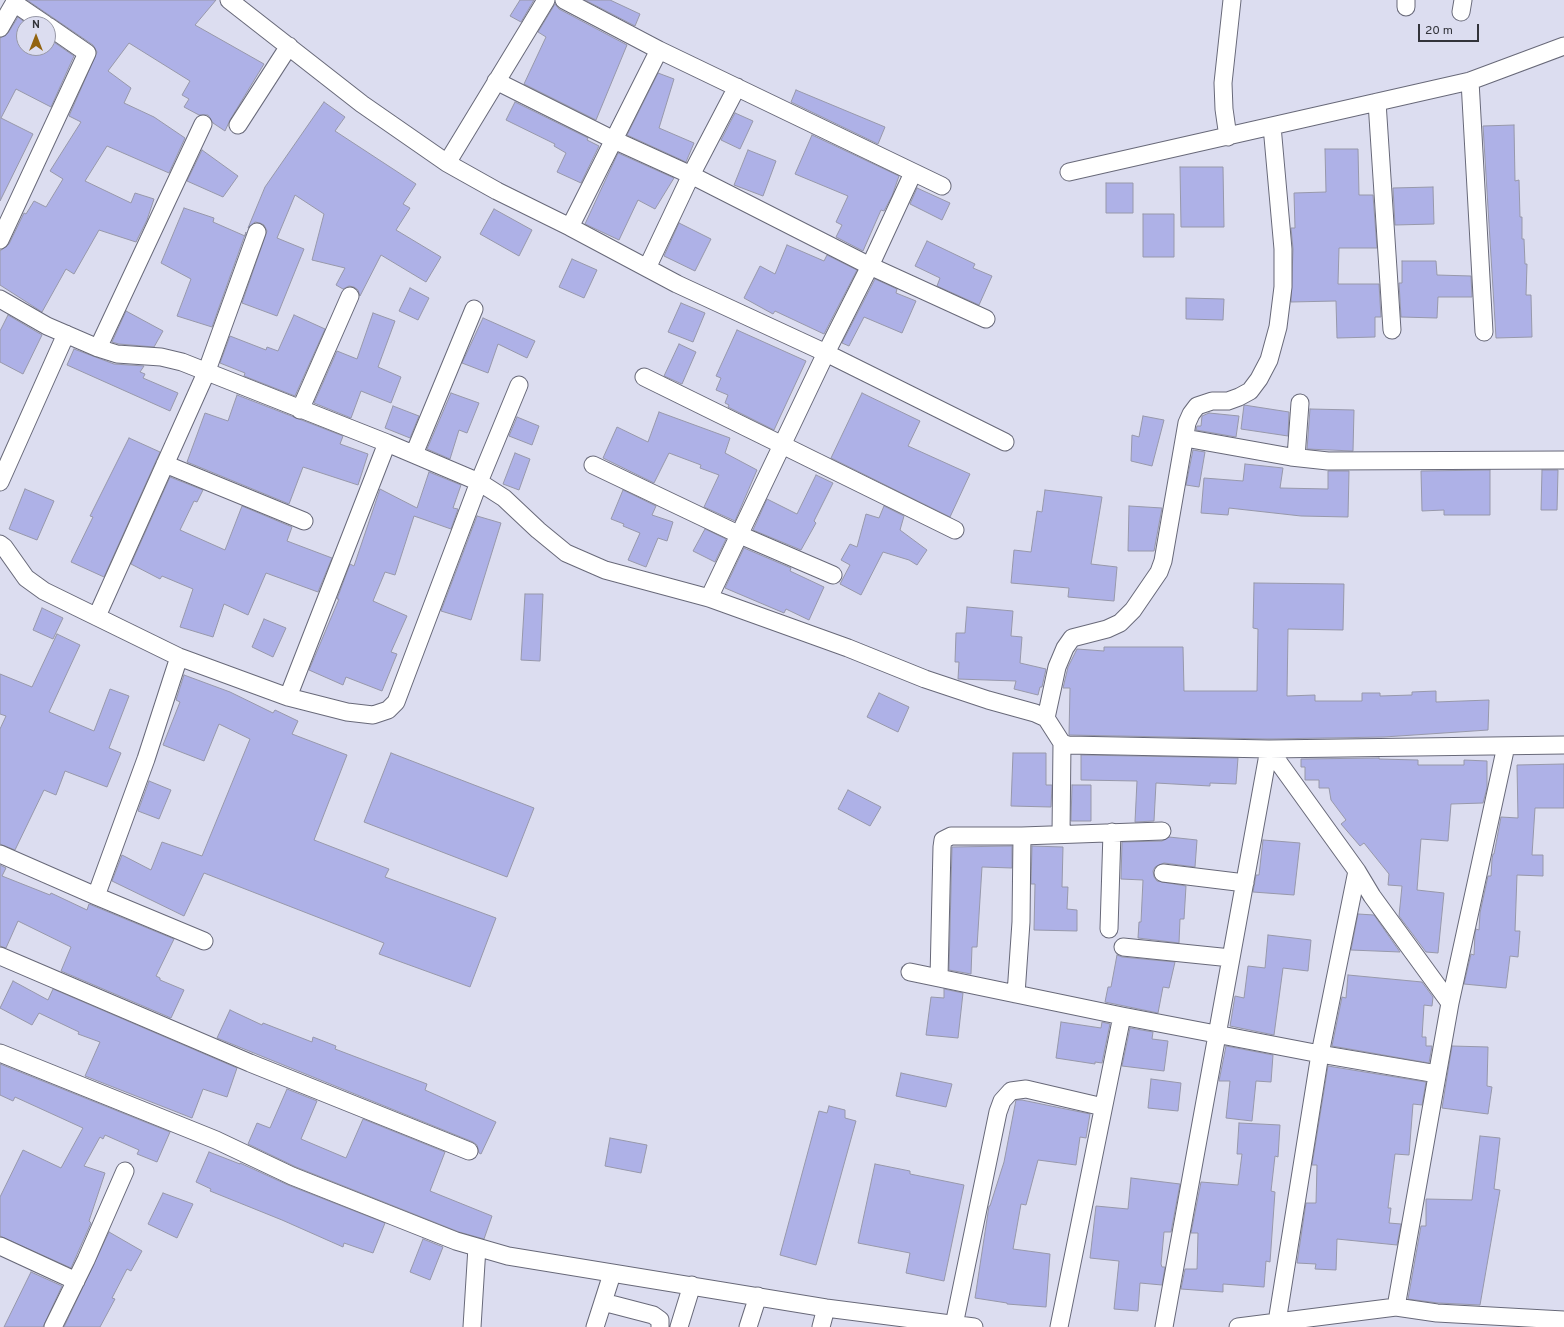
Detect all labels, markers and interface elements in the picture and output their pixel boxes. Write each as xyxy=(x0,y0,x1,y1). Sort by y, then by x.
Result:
north arrow xyxy=(16,16,56,56)
scale bar xyxy=(1420,16,1481,42)
text: N xyxy=(32,18,40,32)
text: 20 m xyxy=(1425,23,1453,39)

